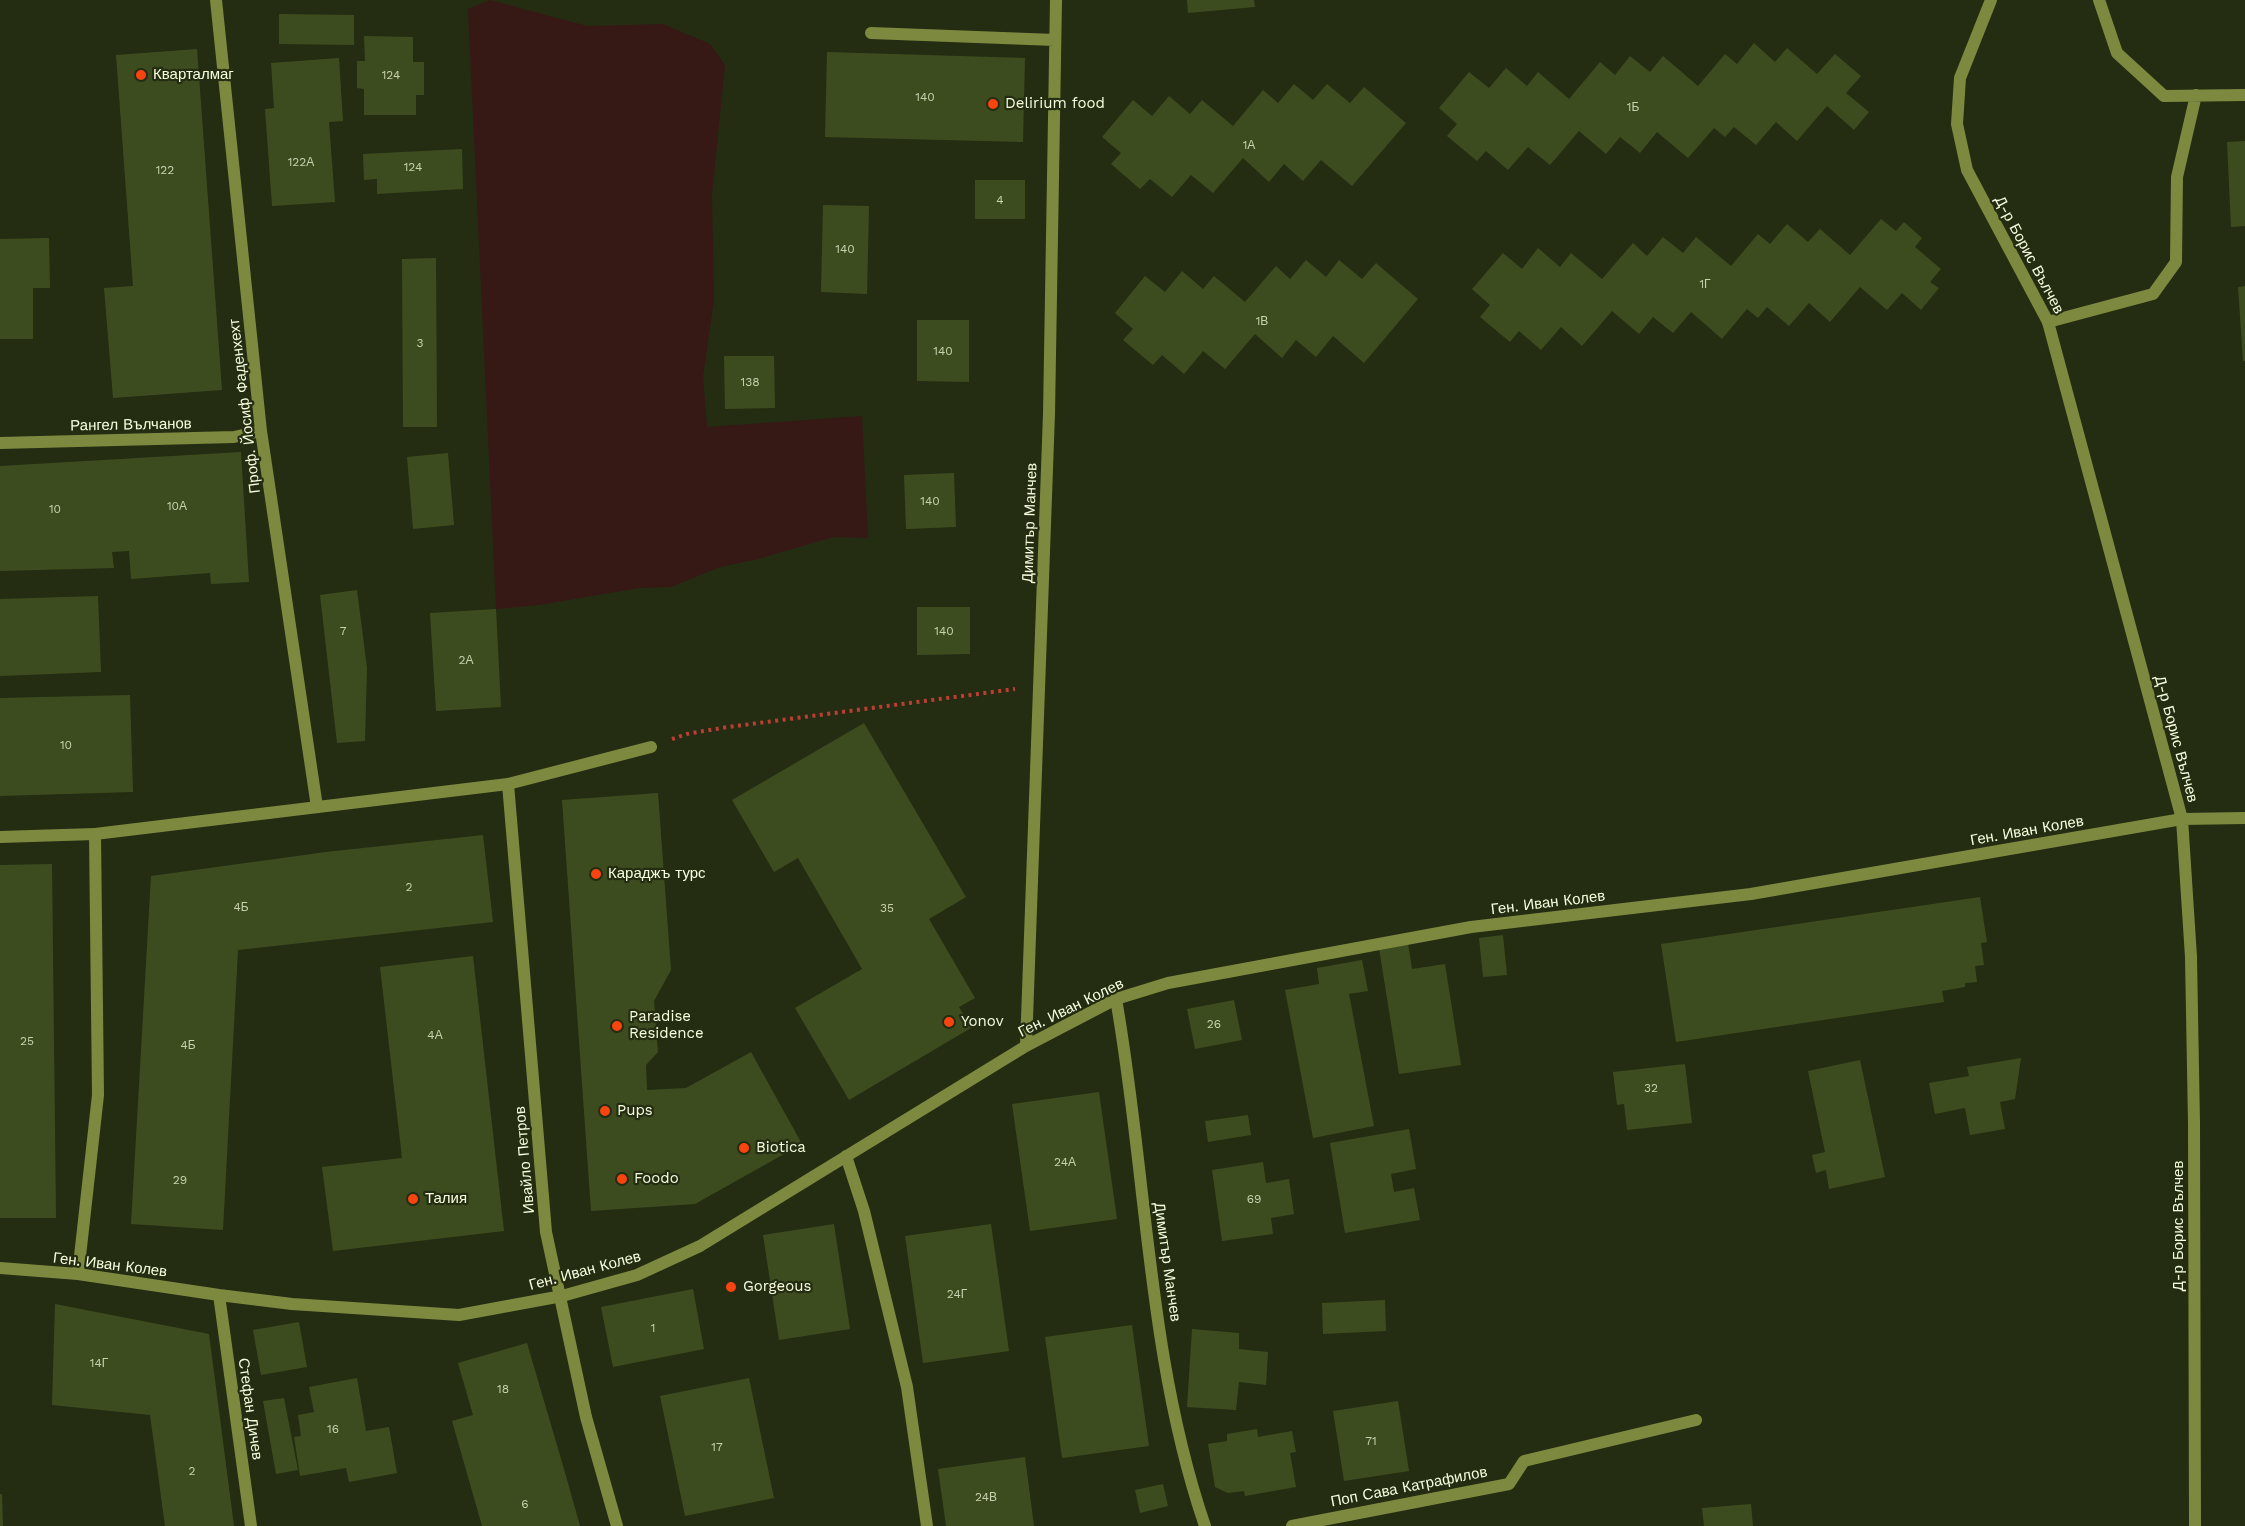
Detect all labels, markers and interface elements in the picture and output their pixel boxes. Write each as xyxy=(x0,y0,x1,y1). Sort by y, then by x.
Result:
place label: Кварталмаг xyxy=(153,66,234,84)
marker: Кварталмаг xyxy=(134,68,148,82)
house number: 124 xyxy=(382,68,400,82)
house number: 140 xyxy=(915,90,935,104)
place label: Delirium food xyxy=(1005,95,1105,113)
marker: Delirium food xyxy=(986,97,1000,111)
house number: 1Б xyxy=(1627,100,1639,114)
house number: 1А xyxy=(1243,138,1255,152)
house number: 122А xyxy=(288,155,314,169)
house number: 124 xyxy=(404,160,422,174)
house number: 122 xyxy=(156,163,174,177)
house number: 4 xyxy=(996,193,1004,207)
street label: Д-р Борис Вълчев xyxy=(1990,193,2068,317)
house number: 140 xyxy=(835,242,855,256)
house number: 1Г xyxy=(1699,277,1711,291)
house number: 1В xyxy=(1256,314,1268,328)
street label: Проф. Йосиф Фаденхехт xyxy=(225,318,265,494)
house number: 3 xyxy=(417,336,423,350)
house number: 140 xyxy=(933,344,953,358)
house number: 138 xyxy=(740,375,760,389)
street label: Рангел Вълчанов xyxy=(70,415,192,435)
street label: Димитър Манчев xyxy=(1019,463,1041,583)
house number: 140 xyxy=(920,494,940,508)
house number: 10А xyxy=(167,499,187,513)
house number: 10 xyxy=(49,502,61,516)
house number: 7 xyxy=(340,624,346,638)
house number: 140 xyxy=(934,624,954,638)
house number: 2А xyxy=(459,653,473,667)
street label: Д-р Борис Вълчев xyxy=(2150,674,2202,804)
house number: 10 xyxy=(60,738,72,752)
street label: Ген. Иван Колев xyxy=(1969,812,2085,850)
place label: Караджъ турс xyxy=(608,865,706,883)
marker: Караджъ турс xyxy=(589,867,603,881)
house number: 2 xyxy=(406,880,412,894)
street label: Ген. Иван Колев xyxy=(1490,887,1606,919)
house number: 4Б xyxy=(233,900,249,914)
house number: 35 xyxy=(880,901,894,915)
street label: Ген. Иван Колев xyxy=(1015,975,1127,1041)
place label: Paradise Residence xyxy=(629,1008,704,1043)
place label: Yonov xyxy=(961,1013,1004,1031)
marker: Yonov xyxy=(942,1015,956,1029)
house number: 26 xyxy=(1207,1017,1221,1031)
marker: Paradise Residence xyxy=(610,1019,624,1033)
house number: 4А xyxy=(427,1028,443,1042)
house number: 25 xyxy=(20,1034,34,1048)
house number: 4Б xyxy=(180,1038,196,1052)
house number: 32 xyxy=(1644,1081,1658,1095)
place label: Pups xyxy=(617,1102,653,1120)
marker: Pups xyxy=(598,1104,612,1118)
street label: Ивайло Петров xyxy=(511,1106,539,1214)
place label: Biotica xyxy=(756,1139,806,1157)
marker: Biotica xyxy=(737,1141,751,1155)
house number: 24А xyxy=(1054,1155,1076,1169)
street label: Д-р Борис Вълчев xyxy=(2170,1161,2188,1291)
place label: Foodo xyxy=(634,1170,679,1188)
marker: Foodo xyxy=(615,1172,629,1186)
house number: 29 xyxy=(173,1173,187,1187)
place label: Талия xyxy=(425,1190,467,1208)
marker: Талия xyxy=(406,1192,420,1206)
house number: 69 xyxy=(1247,1192,1261,1206)
street label: Димитър Манчев xyxy=(1150,1201,1184,1323)
street label: Ген. Иван Колев xyxy=(527,1247,643,1295)
street label: Ген. Иван Колев xyxy=(52,1249,168,1281)
place label: Gorgeous xyxy=(743,1278,811,1296)
marker: Gorgeous xyxy=(724,1280,738,1294)
house number: 24Г xyxy=(947,1287,967,1301)
house number: 1 xyxy=(651,1321,655,1335)
house number: 14Г xyxy=(90,1356,108,1370)
street label: Стефан Дичев xyxy=(234,1357,266,1461)
house number: 18 xyxy=(497,1382,509,1396)
house number: 16 xyxy=(327,1422,339,1436)
house number: 71 xyxy=(1365,1434,1377,1448)
house number: 17 xyxy=(711,1440,723,1454)
street label: Поп Сава Катрафилов xyxy=(1329,1463,1489,1511)
house number: 2 xyxy=(189,1464,195,1478)
house number: 24В xyxy=(975,1490,997,1504)
house number: 6 xyxy=(521,1497,529,1511)

